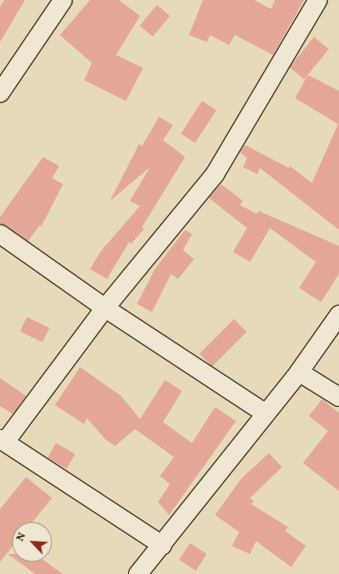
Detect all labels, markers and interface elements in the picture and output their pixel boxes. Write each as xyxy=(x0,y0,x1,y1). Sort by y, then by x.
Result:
north arrow xyxy=(12,522,52,562)
text: N xyxy=(13,530,30,544)

